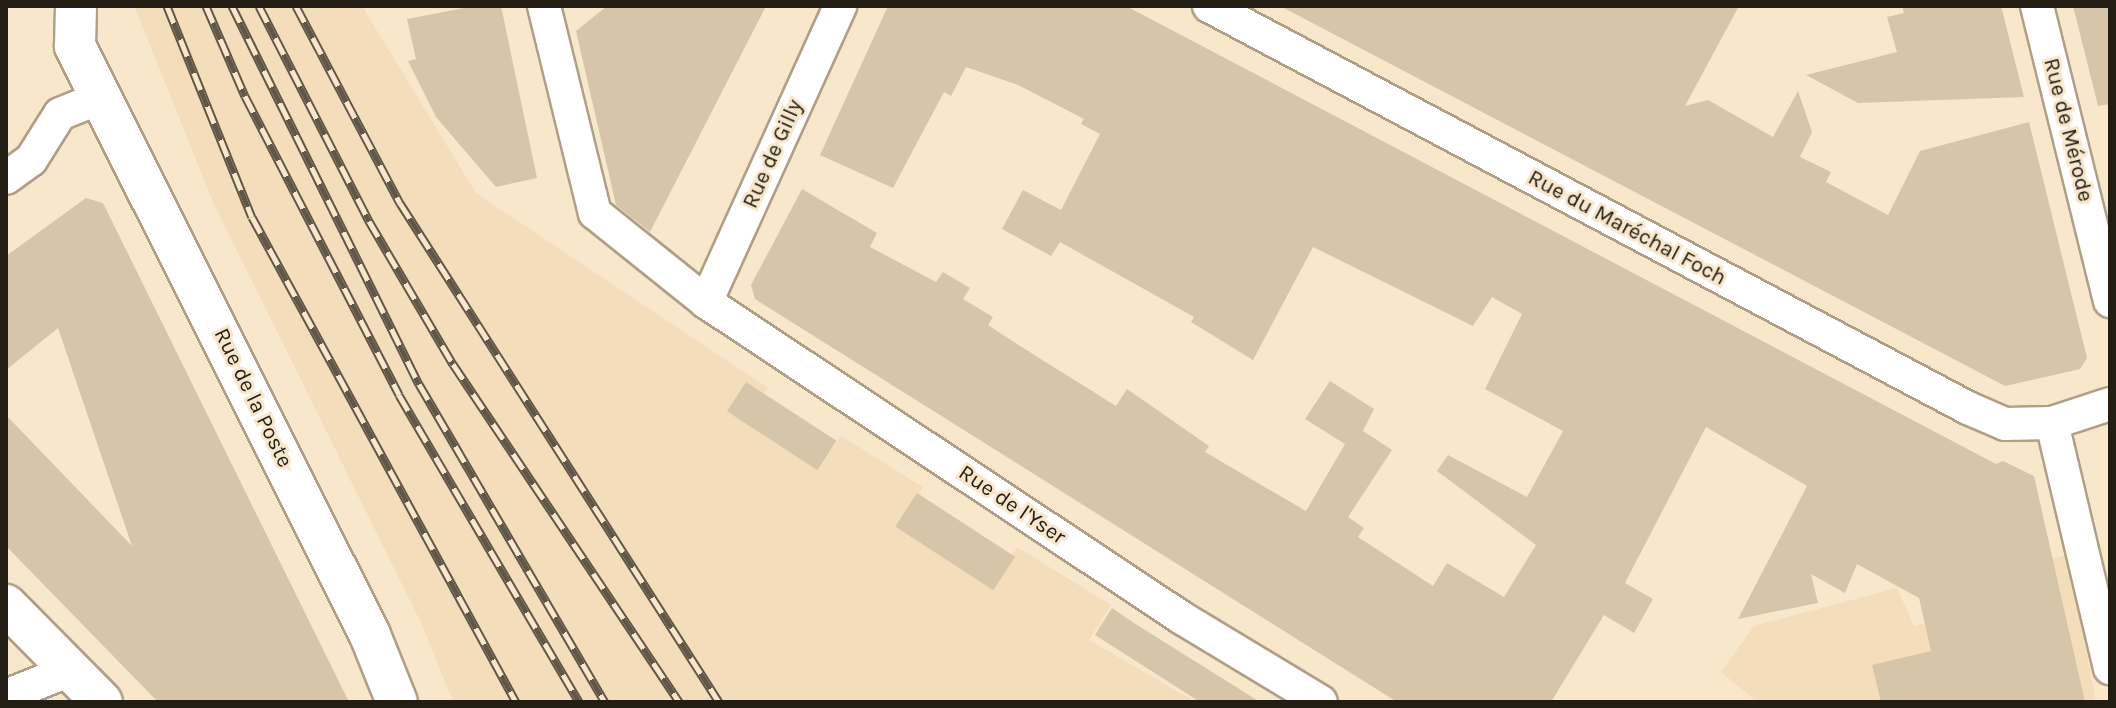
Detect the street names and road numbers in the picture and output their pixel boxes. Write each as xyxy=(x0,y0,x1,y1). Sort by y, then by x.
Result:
street label: Rue de Mérode xyxy=(2037,55,2099,205)
street label: Rue de Gilly xyxy=(737,96,809,212)
street label: Rue du Maréchal Foch xyxy=(1523,165,1731,291)
street label: Rue de la Poste xyxy=(208,324,298,472)
street label: Rue de l'Yser xyxy=(953,460,1071,550)

